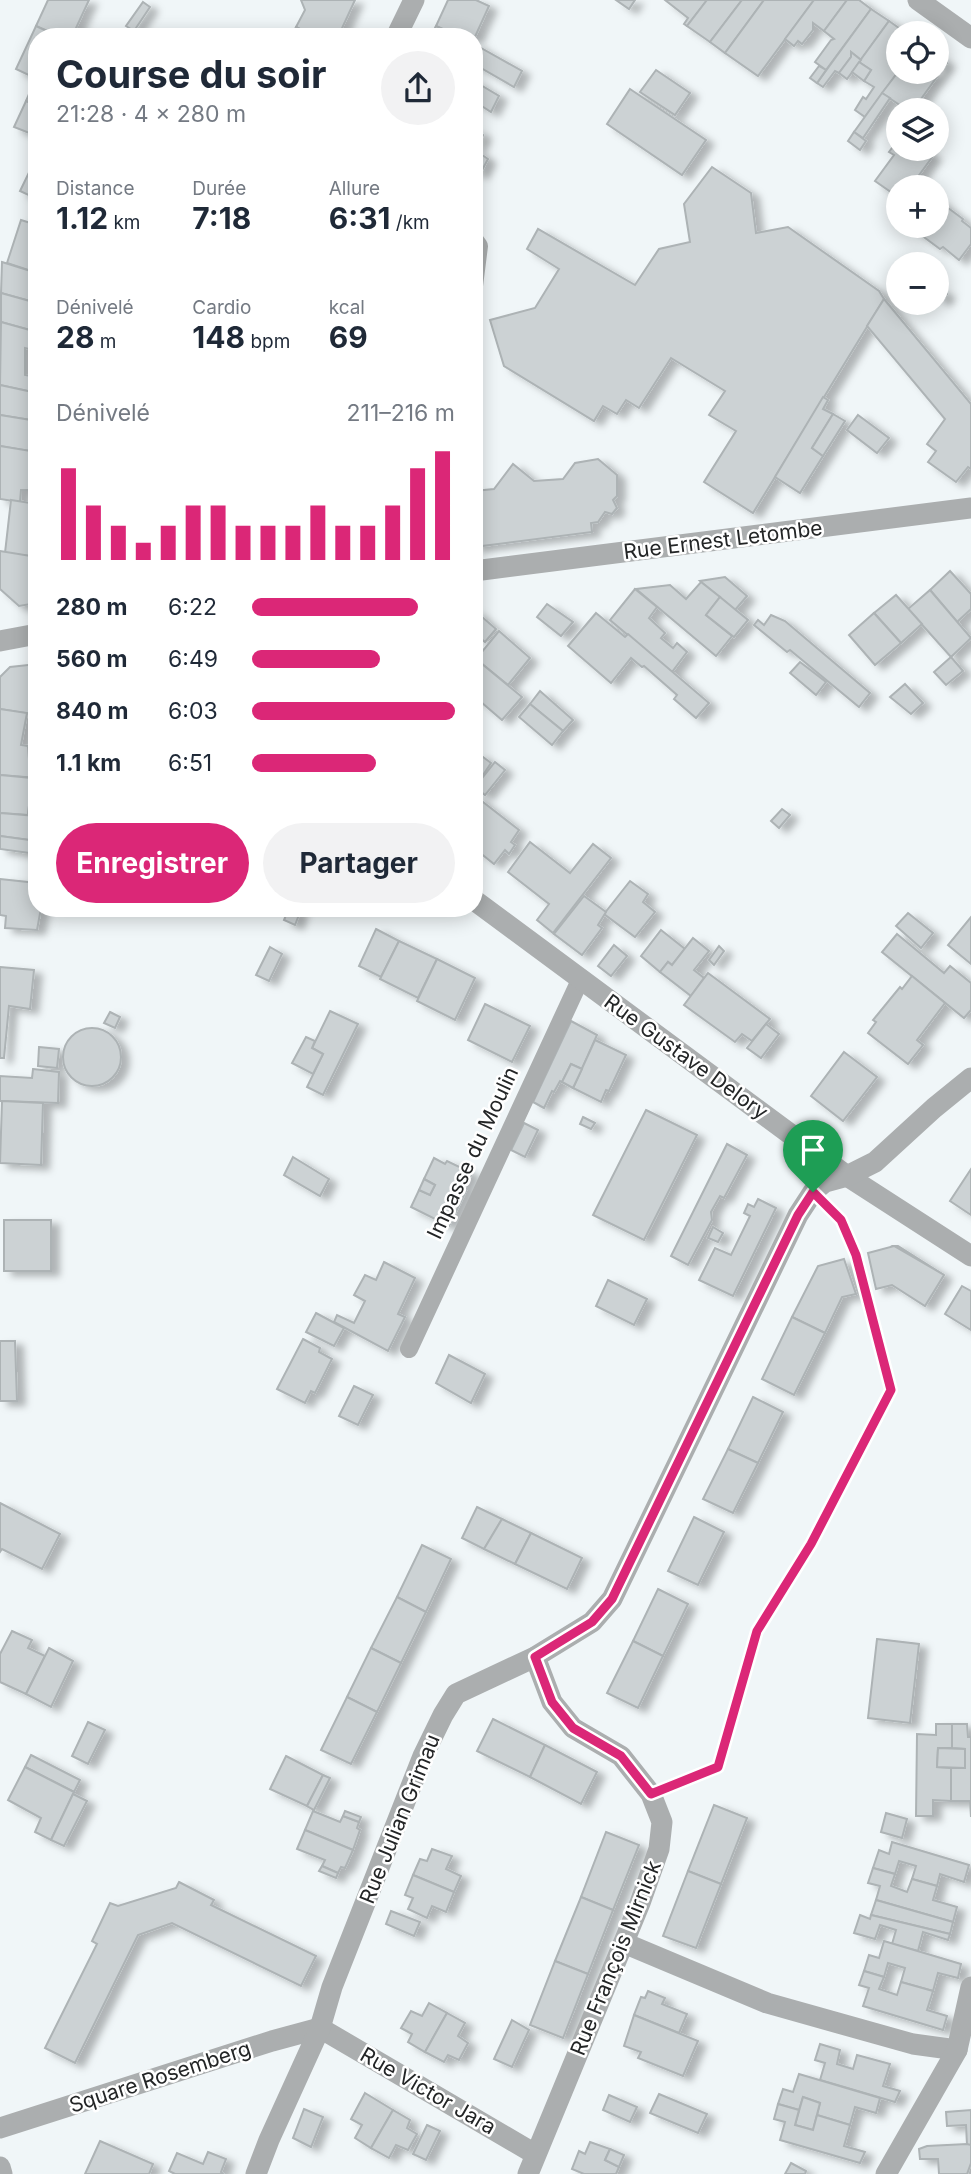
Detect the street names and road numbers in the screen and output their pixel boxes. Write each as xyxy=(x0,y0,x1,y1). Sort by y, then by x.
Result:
street label: Rue Ernest Letombe xyxy=(622,515,824,564)
street label: Rue Gustave Delory xyxy=(600,989,773,1125)
street label: Impasse du Moulin xyxy=(422,1063,523,1243)
street label: Rue Julian Grimau xyxy=(354,1731,445,1907)
street label: Rue François Mirnick xyxy=(565,1856,666,2059)
street label: Square Rosemberg xyxy=(66,2035,254,2118)
street label: Rue Victor Jara xyxy=(356,2042,500,2139)

